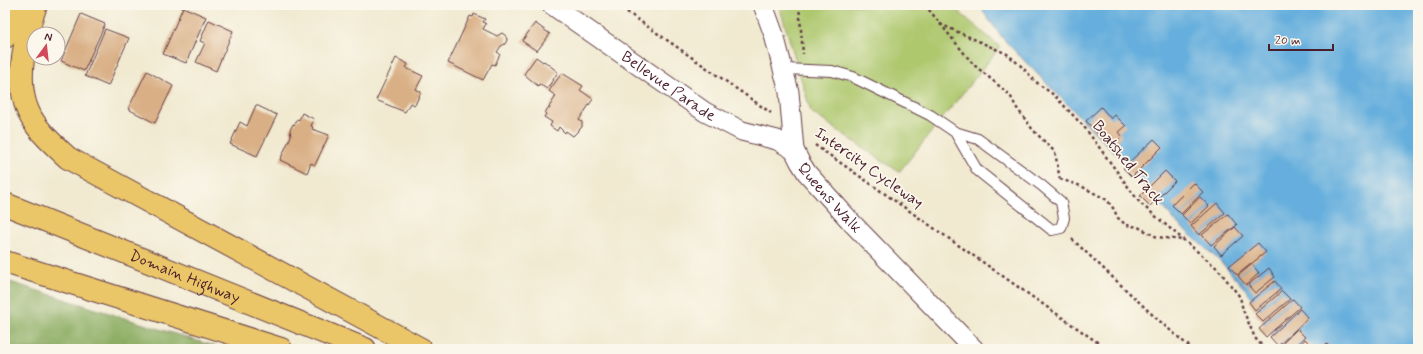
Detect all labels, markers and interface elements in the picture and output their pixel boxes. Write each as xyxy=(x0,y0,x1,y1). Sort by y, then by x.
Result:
north arrow xyxy=(26,26,66,66)
scale bar xyxy=(1269,26,1333,52)
text: N xyxy=(43,30,54,45)
text: 20 m xyxy=(1275,33,1301,49)
street label: Bellevue Parade xyxy=(617,46,719,126)
street label: Boatshed Track xyxy=(1087,116,1169,210)
street label: Intercity Cycleway xyxy=(811,123,927,213)
street label: Queens Walk xyxy=(792,158,867,238)
street label: Domain Highway xyxy=(127,245,243,308)

